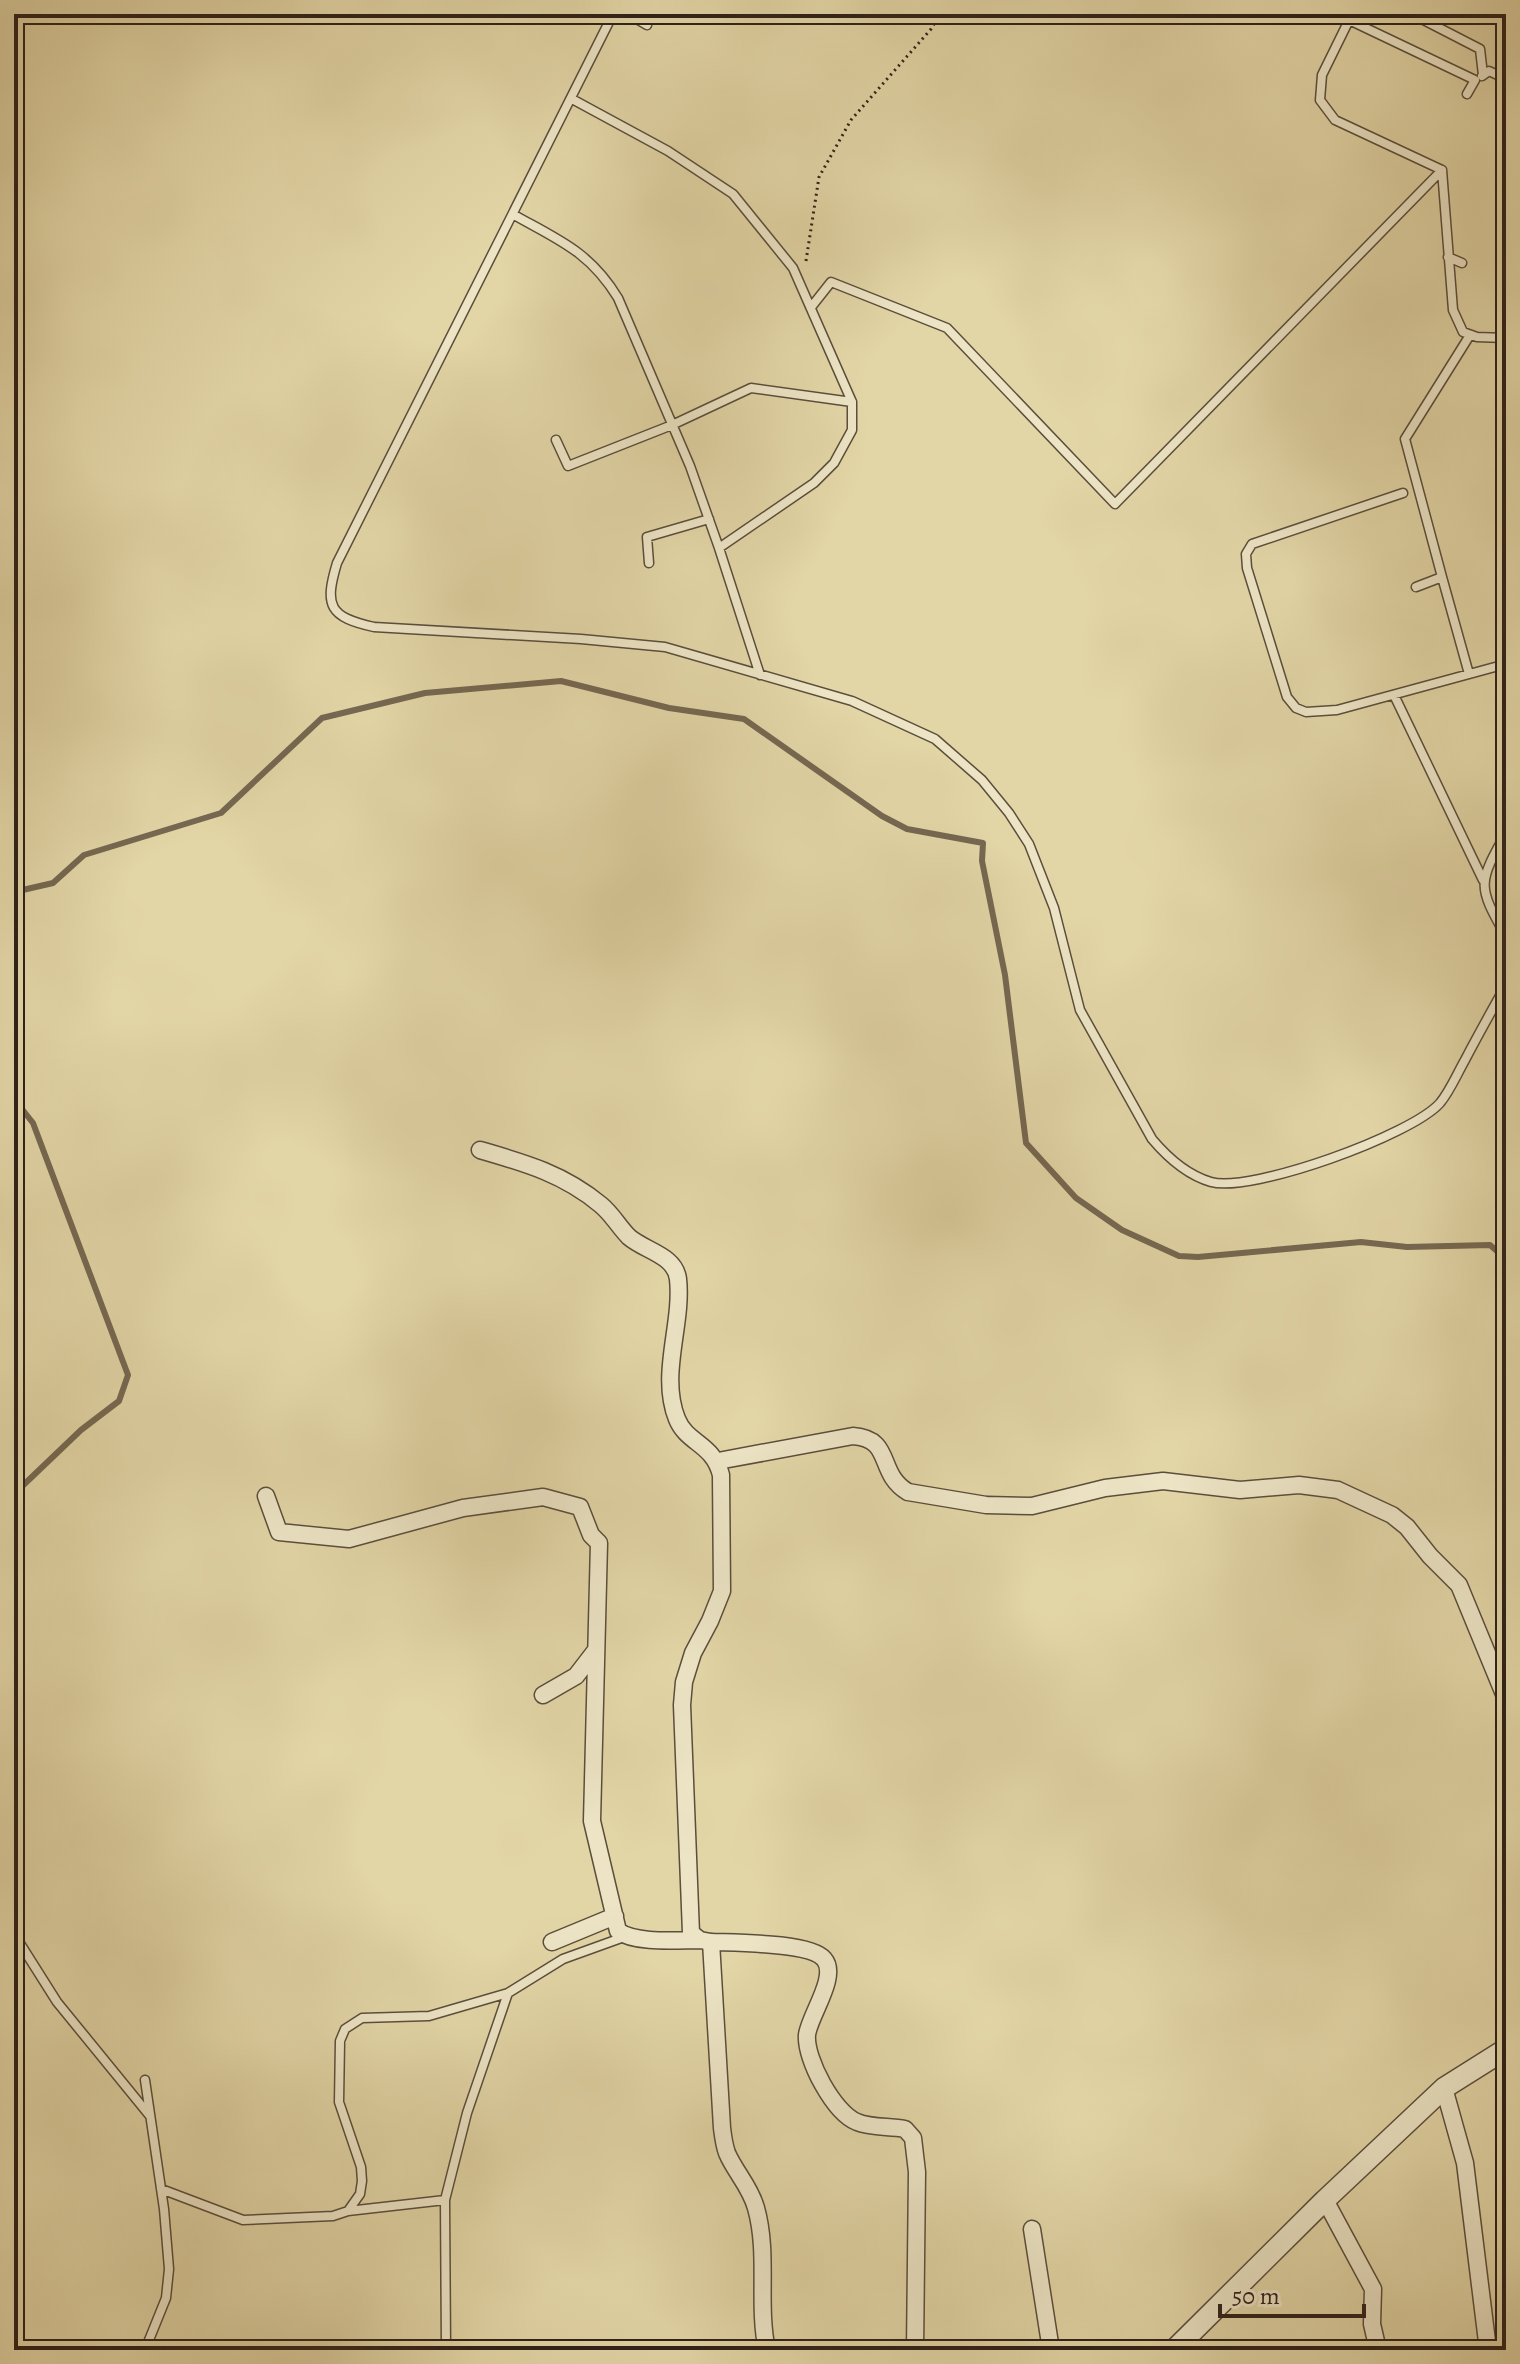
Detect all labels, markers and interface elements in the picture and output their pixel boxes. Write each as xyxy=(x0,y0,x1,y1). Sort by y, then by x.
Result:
scale bar xyxy=(1220,2268,1364,2318)
text: 50 m xyxy=(1232,2280,1280,2312)

